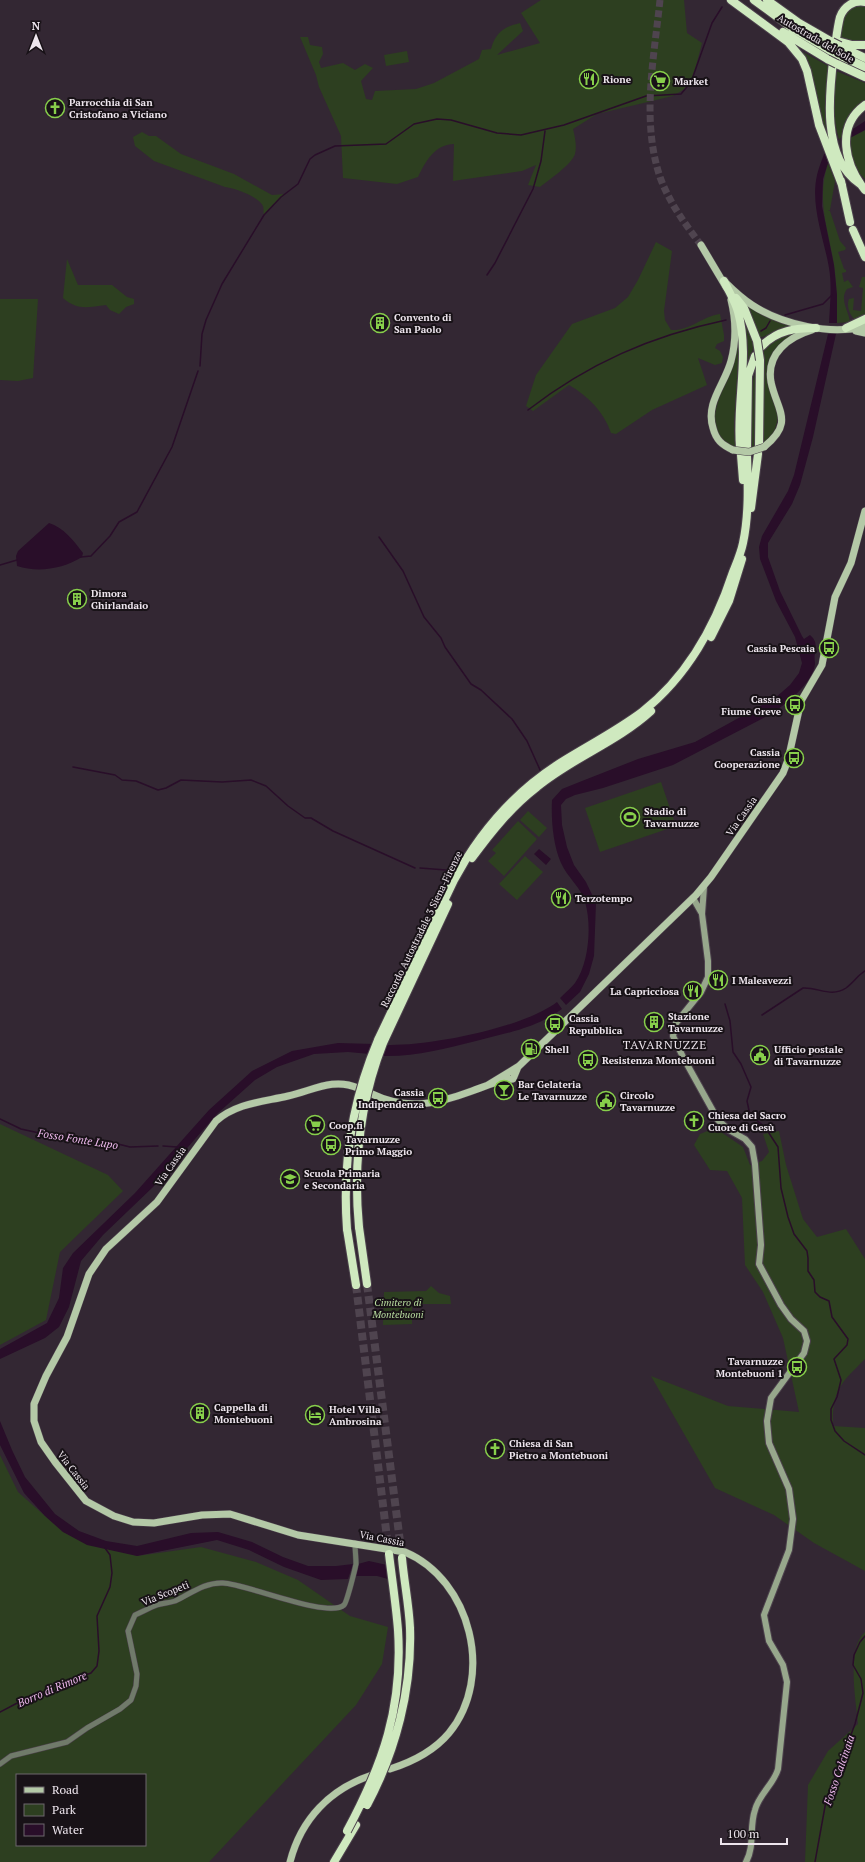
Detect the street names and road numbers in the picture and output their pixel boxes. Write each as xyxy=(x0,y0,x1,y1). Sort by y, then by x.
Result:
street label: Autostrada del Sole xyxy=(775,11,857,66)
street label: Via Cassia xyxy=(723,794,760,839)
street label: Raccordo Autostradale 3 Siena-Firenze xyxy=(378,849,465,1010)
street label: Via Cassia xyxy=(152,1144,189,1189)
street label: Via Cassia xyxy=(54,1448,93,1492)
street label: Via Cassia xyxy=(358,1528,405,1549)
street label: Via Scopeti xyxy=(140,1578,191,1609)

